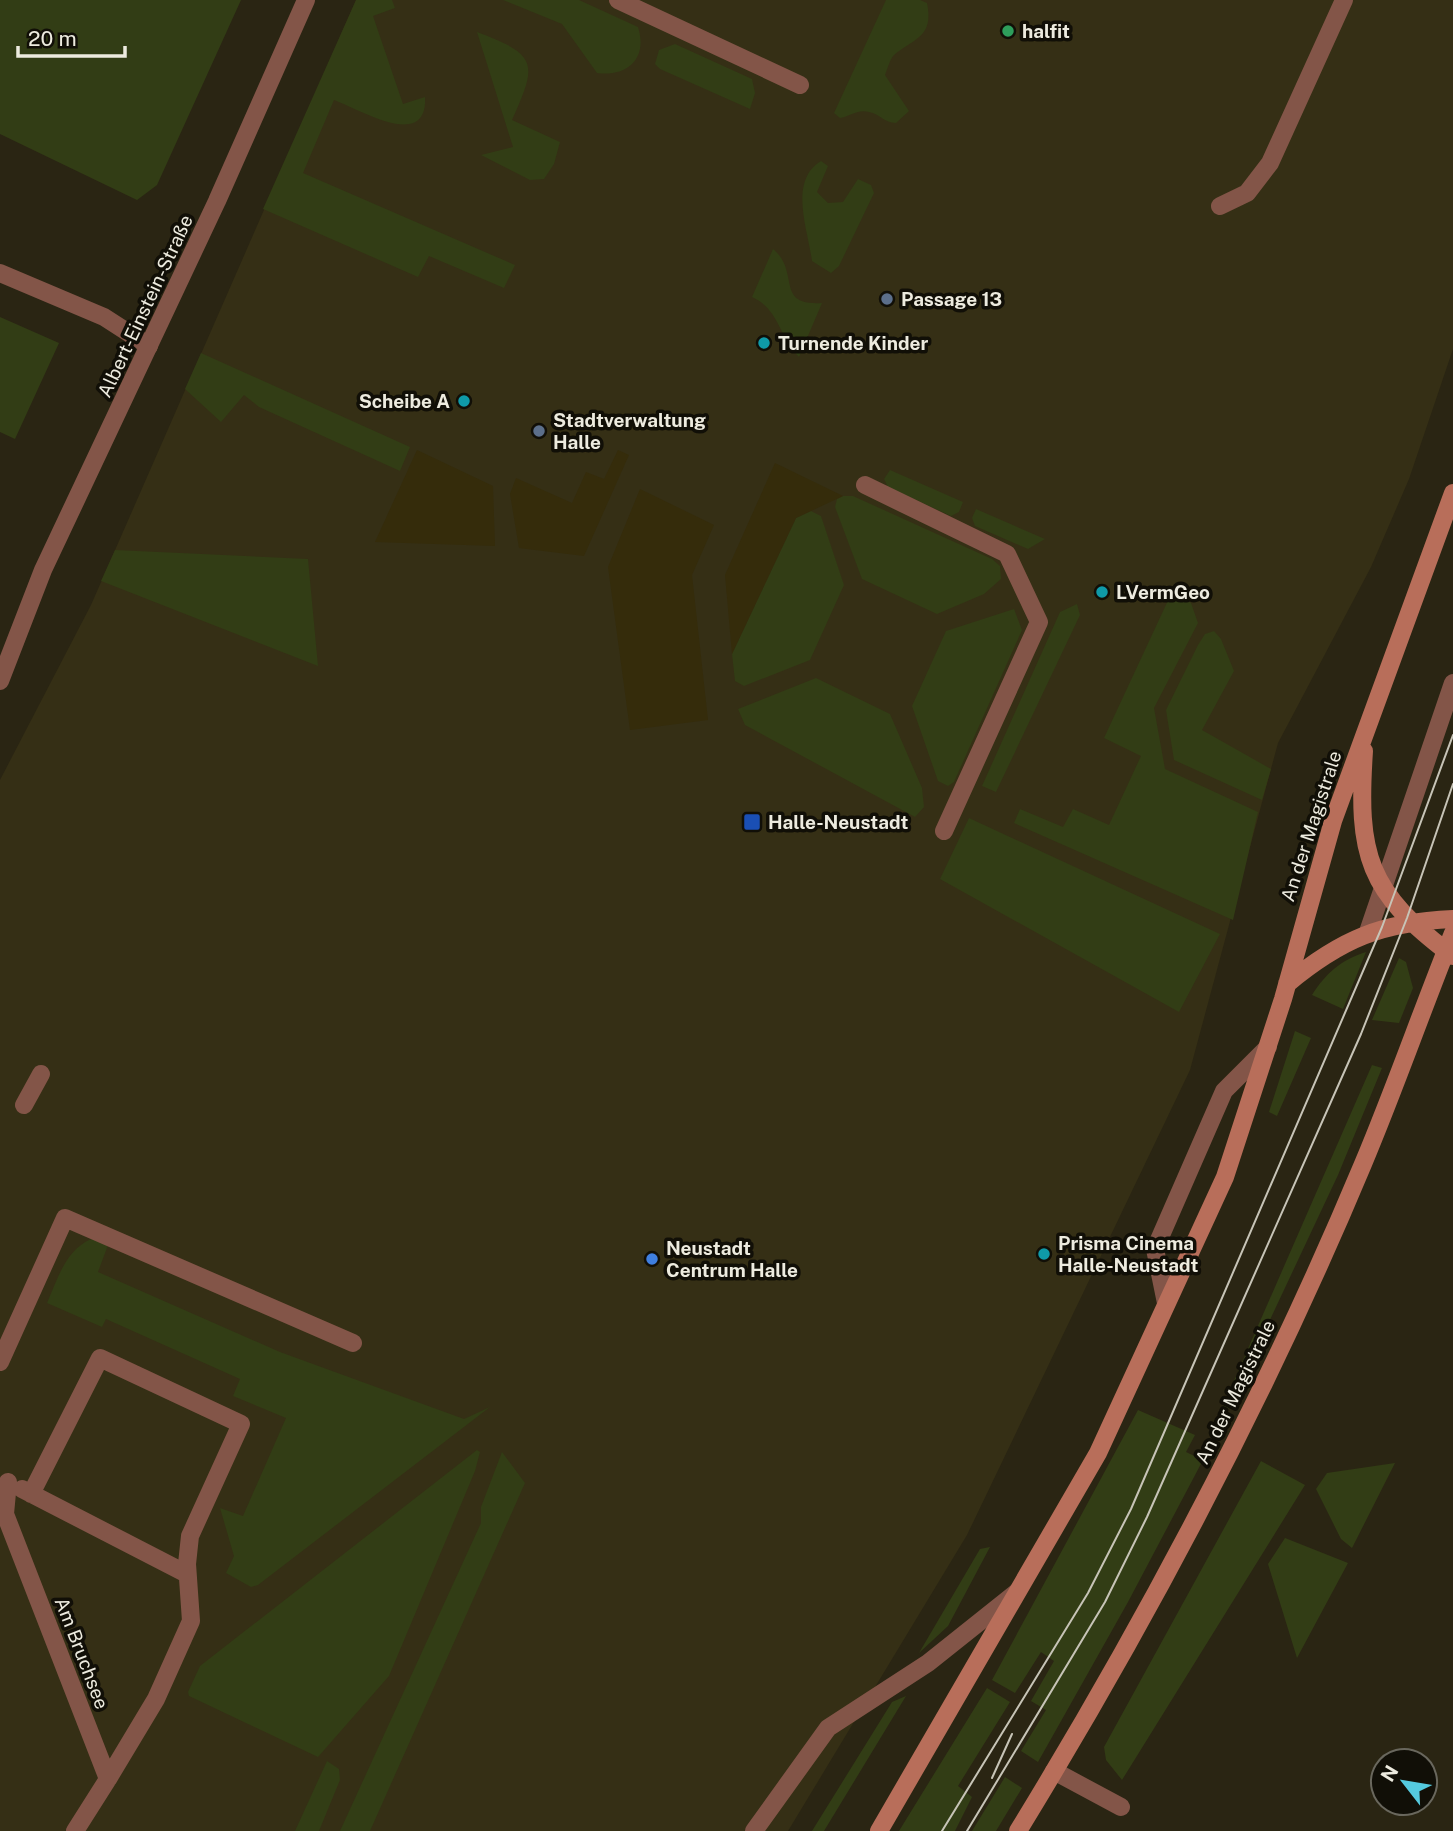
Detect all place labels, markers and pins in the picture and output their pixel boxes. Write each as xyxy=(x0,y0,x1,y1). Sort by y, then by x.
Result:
place label: halfit xyxy=(1022,20,1070,42)
marker: halfit xyxy=(1000,23,1016,39)
place label: Passage 13 xyxy=(901,288,1002,310)
marker: Passage 13 xyxy=(879,291,895,307)
place label: Turnende Kinder xyxy=(778,332,928,354)
marker: Turnende Kinder xyxy=(756,335,772,351)
place label: Scheibe A xyxy=(359,390,450,412)
marker: Scheibe A xyxy=(456,393,472,409)
place label: Stadtverwaltung Halle xyxy=(553,409,706,453)
marker: Stadtverwaltung Halle xyxy=(531,423,547,439)
place label: LVermGeo xyxy=(1116,581,1210,603)
marker: LVermGeo xyxy=(1094,584,1110,600)
place label: Halle-Neustadt xyxy=(768,811,909,833)
marker: Halle-Neustadt xyxy=(742,812,762,832)
place label: Prisma Cinema Halle-Neustadt xyxy=(1058,1232,1199,1276)
place label: Neustadt Centrum Halle xyxy=(666,1237,798,1281)
marker: Prisma Cinema Halle-Neustadt xyxy=(1036,1246,1052,1262)
marker: Neustadt Centrum Halle xyxy=(644,1251,660,1267)

